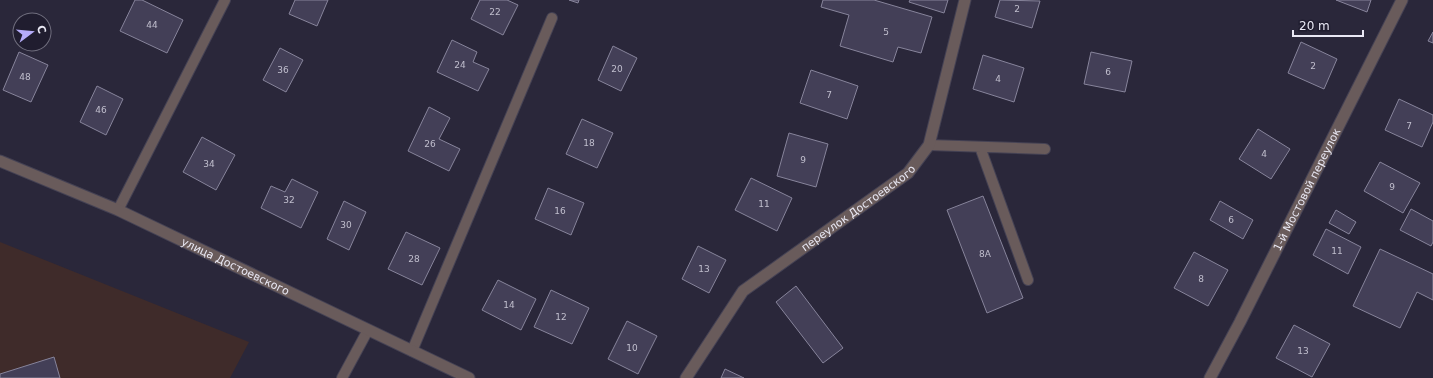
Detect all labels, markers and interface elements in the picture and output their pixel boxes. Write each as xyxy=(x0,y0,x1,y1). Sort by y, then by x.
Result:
house number: 2 xyxy=(1014,4,1020,14)
house number: 22 xyxy=(489,7,501,17)
north arrow xyxy=(12,12,52,52)
scale bar xyxy=(1293,12,1363,38)
text: 20 m xyxy=(1299,19,1330,33)
house number: 44 xyxy=(146,20,158,30)
text: С xyxy=(34,24,48,35)
house number: 5 xyxy=(883,27,889,37)
house number: 24 xyxy=(454,60,466,70)
house number: 2 xyxy=(1310,61,1316,71)
house number: 20 xyxy=(611,64,623,74)
house number: 36 xyxy=(277,65,289,75)
house number: 6 xyxy=(1105,67,1111,77)
house number: 48 xyxy=(19,72,31,82)
house number: 4 xyxy=(995,74,1001,84)
house number: 7 xyxy=(826,90,832,100)
house number: 46 xyxy=(95,105,107,115)
house number: 7 xyxy=(1406,121,1412,131)
street label: 1-й Мостовой переулок xyxy=(1271,126,1344,253)
house number: 18 xyxy=(583,138,595,148)
house number: 26 xyxy=(424,139,436,149)
house number: 4 xyxy=(1261,149,1267,159)
house number: 9 xyxy=(800,155,806,165)
house number: 34 xyxy=(203,159,215,169)
street label: переулок Достоевского xyxy=(799,163,919,254)
house number: 9 xyxy=(1389,182,1395,192)
house number: 32 xyxy=(283,195,295,205)
house number: 11 xyxy=(758,199,770,209)
house number: 16 xyxy=(554,206,566,216)
house number: 6 xyxy=(1228,215,1234,225)
house number: 30 xyxy=(340,220,352,230)
street label: улица Достоевского xyxy=(179,235,292,298)
house number: 11 xyxy=(1331,246,1343,256)
house number: 8А xyxy=(979,249,992,259)
house number: 28 xyxy=(408,254,420,264)
house number: 13 xyxy=(698,264,710,274)
house number: 8 xyxy=(1198,274,1204,284)
house number: 14 xyxy=(503,300,515,310)
house number: 12 xyxy=(555,312,567,322)
house number: 10 xyxy=(626,343,638,353)
house number: 13 xyxy=(1297,346,1309,356)

